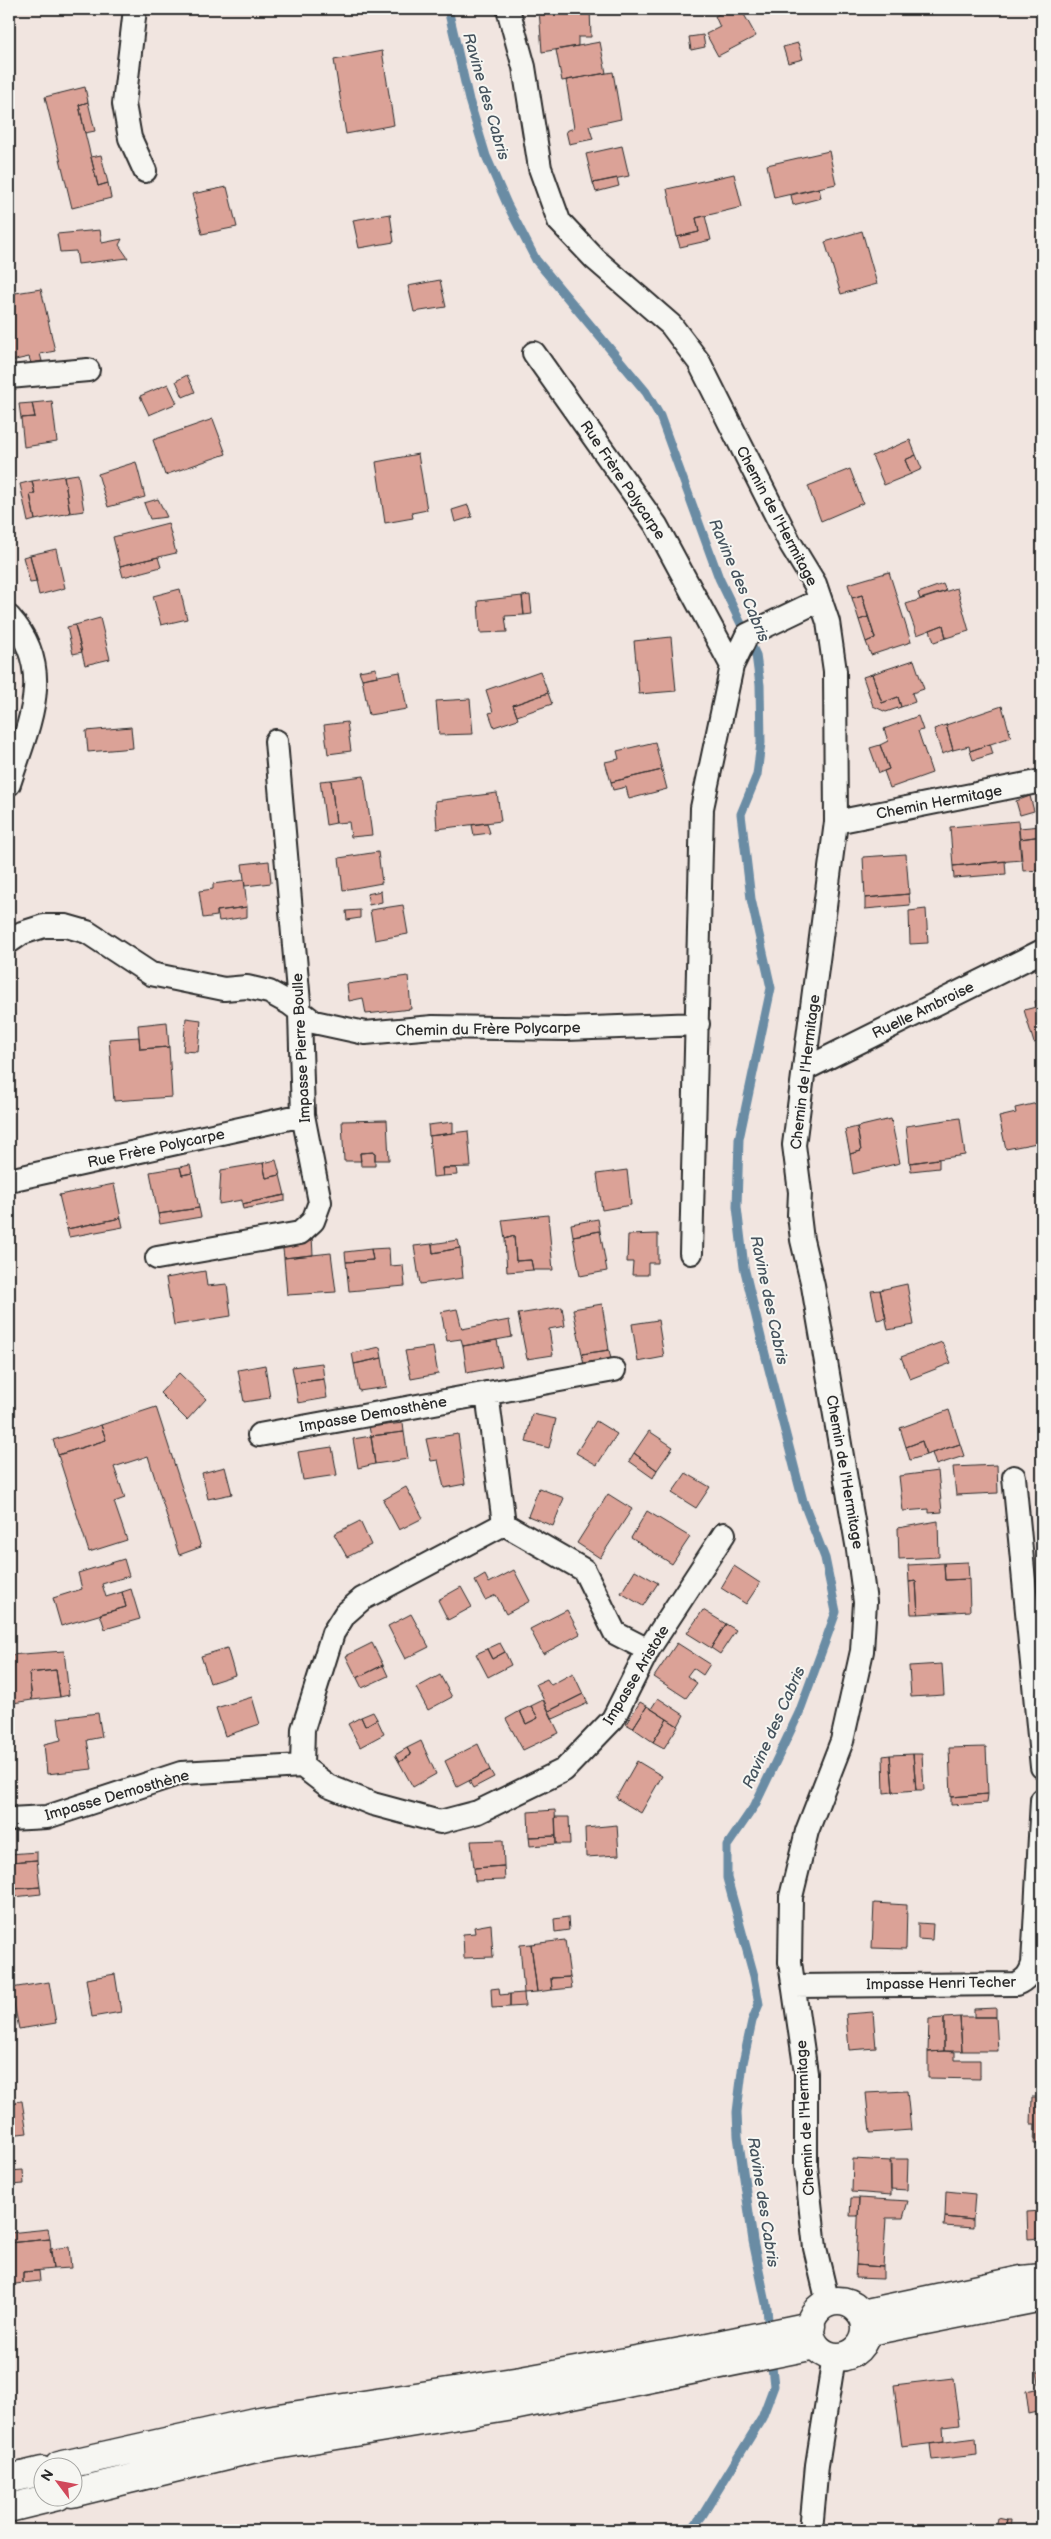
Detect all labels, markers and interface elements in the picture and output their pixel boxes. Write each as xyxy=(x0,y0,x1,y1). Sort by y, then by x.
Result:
water label: Ravine des Cabris xyxy=(458,31,513,162)
street label: Rue Frère Polycarpe xyxy=(576,417,670,544)
street label: Chemin de l'Hermitage xyxy=(732,443,822,590)
water label: Ravine des Cabris xyxy=(704,516,773,645)
street label: Chemin Hermitage xyxy=(875,781,1004,824)
street label: Impasse Pierre Boulle xyxy=(288,973,315,1123)
street label: Ruelle Ambroise xyxy=(869,978,977,1043)
street label: Chemin de l'Hermitage xyxy=(787,993,824,1151)
street label: Chemin du Frère Polycarpe xyxy=(395,1018,581,1041)
street label: Rue Frère Polycarpe xyxy=(86,1125,226,1172)
water label: Ravine des Cabris xyxy=(746,1234,792,1367)
street label: Impasse Demosthène xyxy=(298,1392,448,1437)
street label: Chemin de l'Hermitage xyxy=(822,1394,867,1551)
street label: Impasse Aristote xyxy=(599,1622,674,1729)
water label: Ravine des Cabris xyxy=(739,1664,810,1792)
street label: Impasse Demosthène xyxy=(43,1766,192,1825)
street label: Impasse Henri Techer xyxy=(866,1973,1017,1994)
street label: Chemin de l'Hermitage xyxy=(792,2040,819,2196)
water label: Ravine des Cabris xyxy=(743,2136,782,2269)
north arrow xyxy=(32,2456,82,2506)
text: N xyxy=(37,2466,57,2484)

